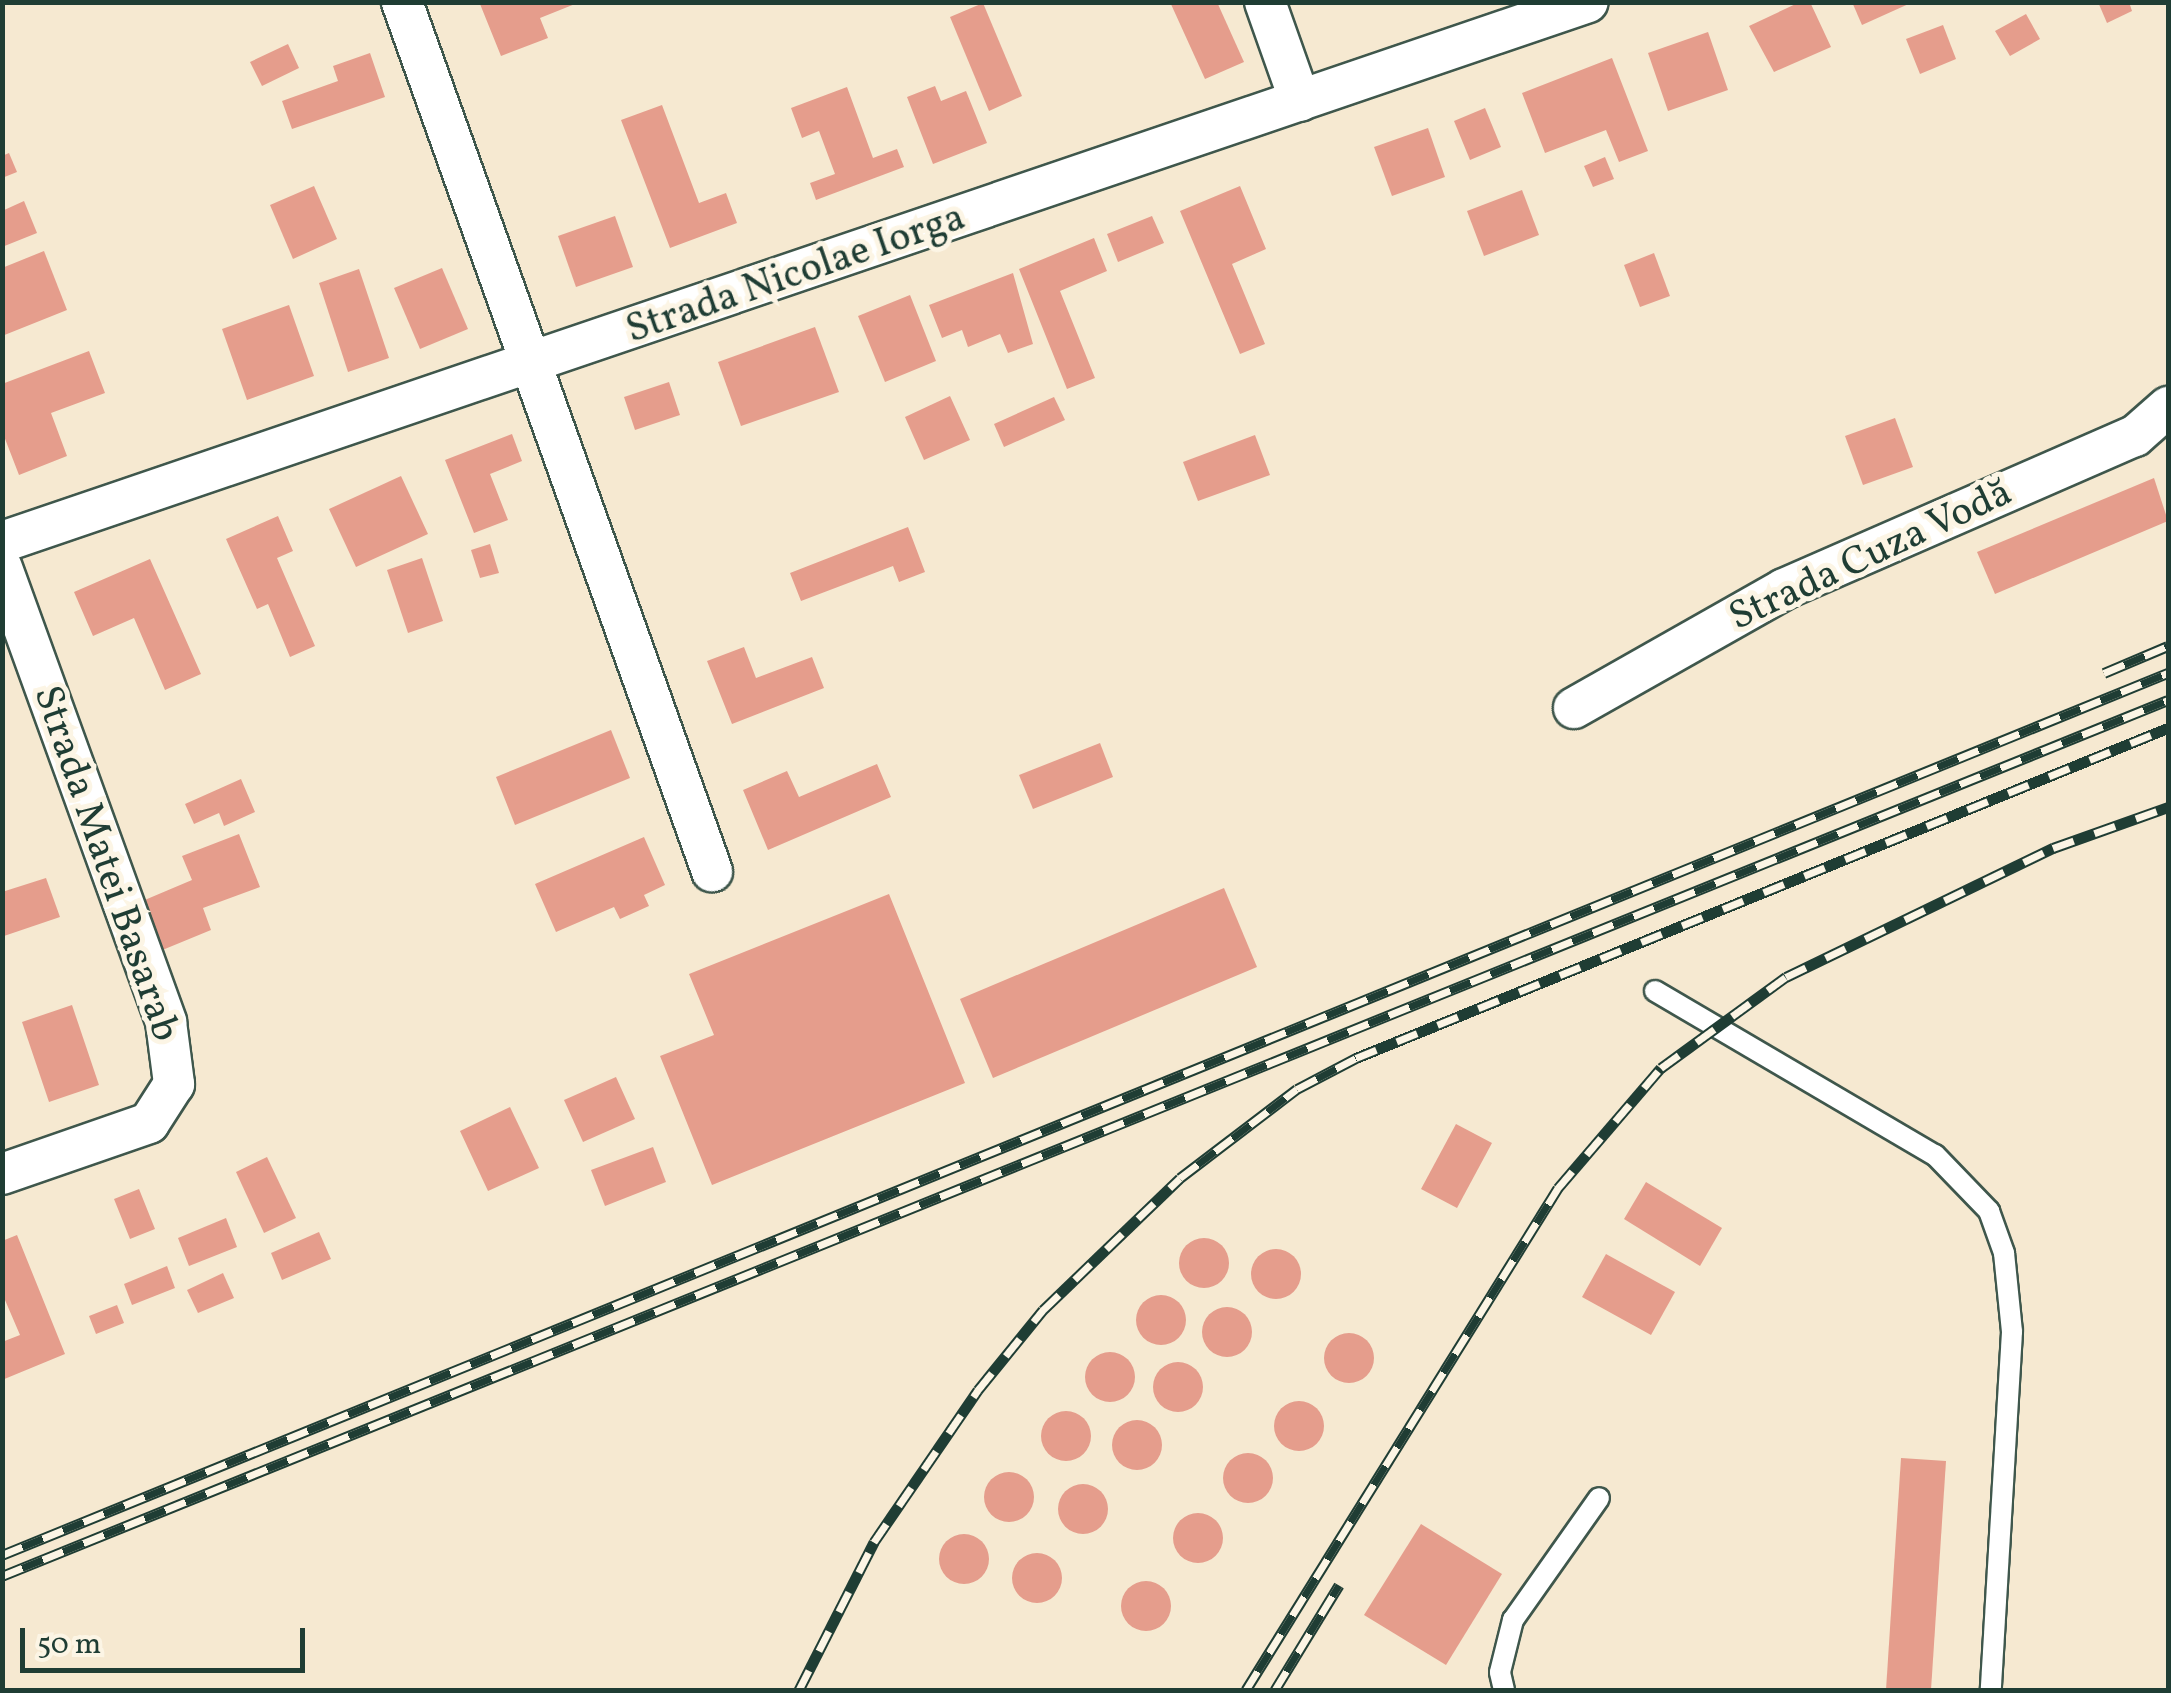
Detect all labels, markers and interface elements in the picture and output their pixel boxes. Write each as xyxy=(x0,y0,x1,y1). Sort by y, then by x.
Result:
street label: Strada Nicolae Iorga xyxy=(620,194,972,356)
street label: Strada Cuza Vodă xyxy=(1722,469,2020,643)
street label: Strada Matei Basarab xyxy=(22,680,188,1048)
scale bar xyxy=(25,1608,310,1670)
text: 50 m xyxy=(37,1624,101,1666)

